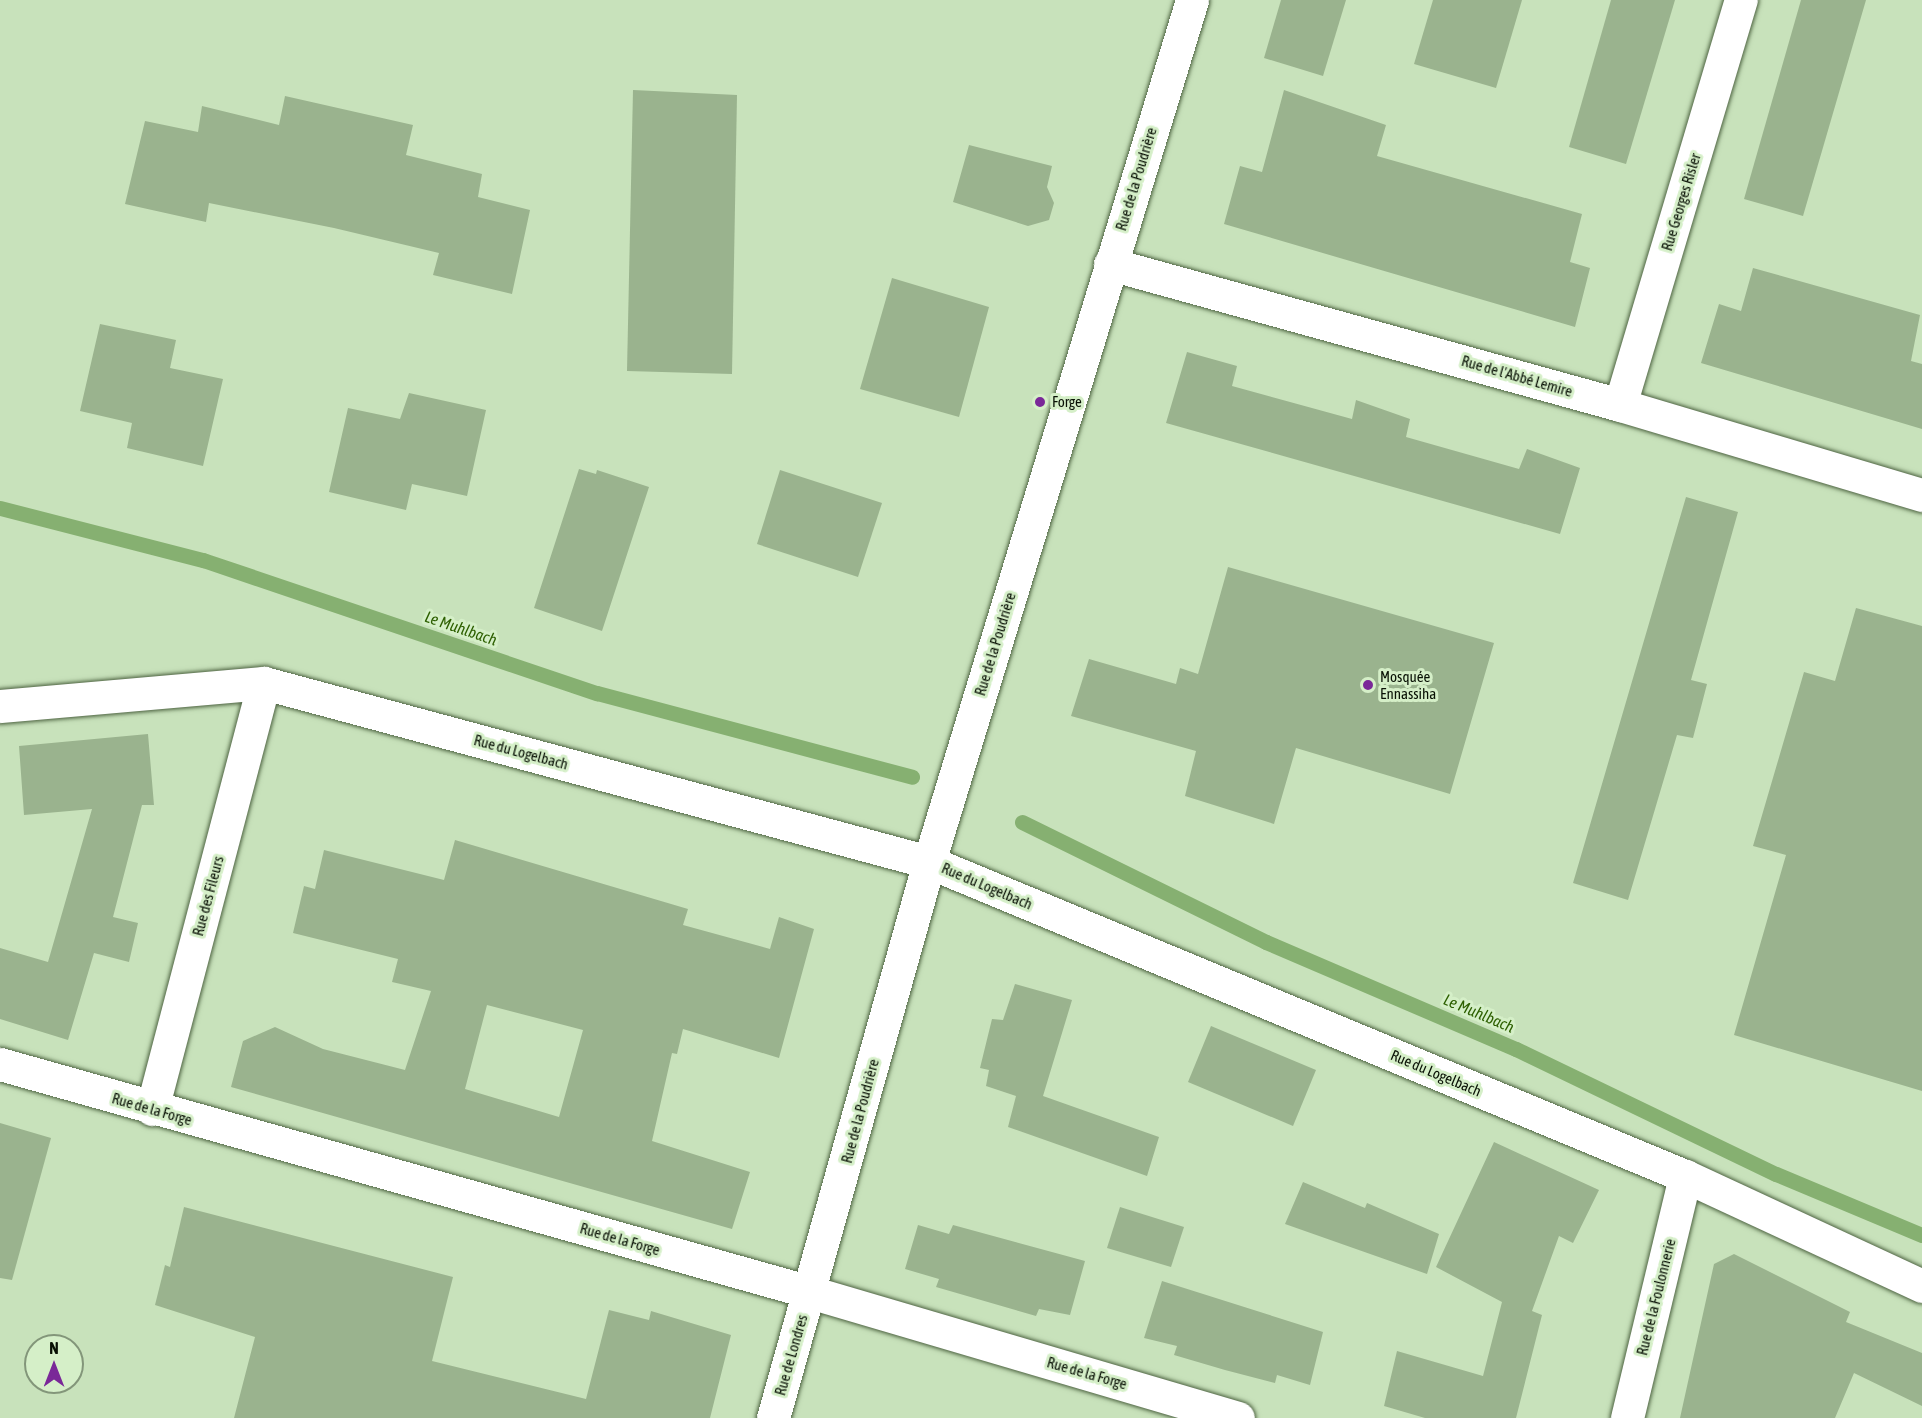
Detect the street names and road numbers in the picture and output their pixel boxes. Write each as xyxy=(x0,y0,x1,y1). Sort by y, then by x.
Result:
street label: Rue de la Poudrière xyxy=(1112,125,1160,233)
street label: Rue Georges Risler xyxy=(1658,151,1704,253)
street label: Rue de l'Abbé Lemire xyxy=(1459,352,1575,400)
street label: Rue de la Poudrière xyxy=(971,590,1019,698)
street label: Rue du Logelbach xyxy=(472,731,570,773)
street label: Rue des Fileurs xyxy=(189,854,227,938)
street label: Rue du Logelbach xyxy=(939,859,1035,913)
street label: Rue du Logelbach xyxy=(1388,1046,1484,1100)
street label: Rue de la Poudrière xyxy=(837,1057,883,1165)
street label: Rue de la Forge xyxy=(110,1089,194,1129)
street label: Rue de la Forge xyxy=(578,1219,662,1259)
street label: Rue de la Foulonnerie xyxy=(1633,1237,1679,1357)
street label: Rue de Londres xyxy=(771,1312,811,1398)
street label: Rue de la Forge xyxy=(1045,1353,1129,1393)

